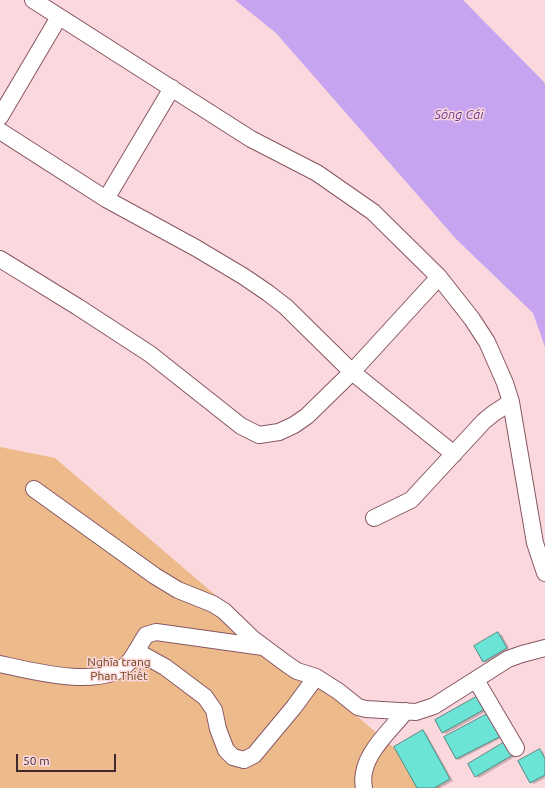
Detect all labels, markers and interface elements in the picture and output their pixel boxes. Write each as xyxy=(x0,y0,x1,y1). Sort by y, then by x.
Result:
water label: Sông Cái xyxy=(435,107,483,123)
park label: Nghĩa trang Phan Thiết xyxy=(87,655,151,683)
scale bar xyxy=(18,746,118,772)
text: 50 m xyxy=(23,754,50,767)

